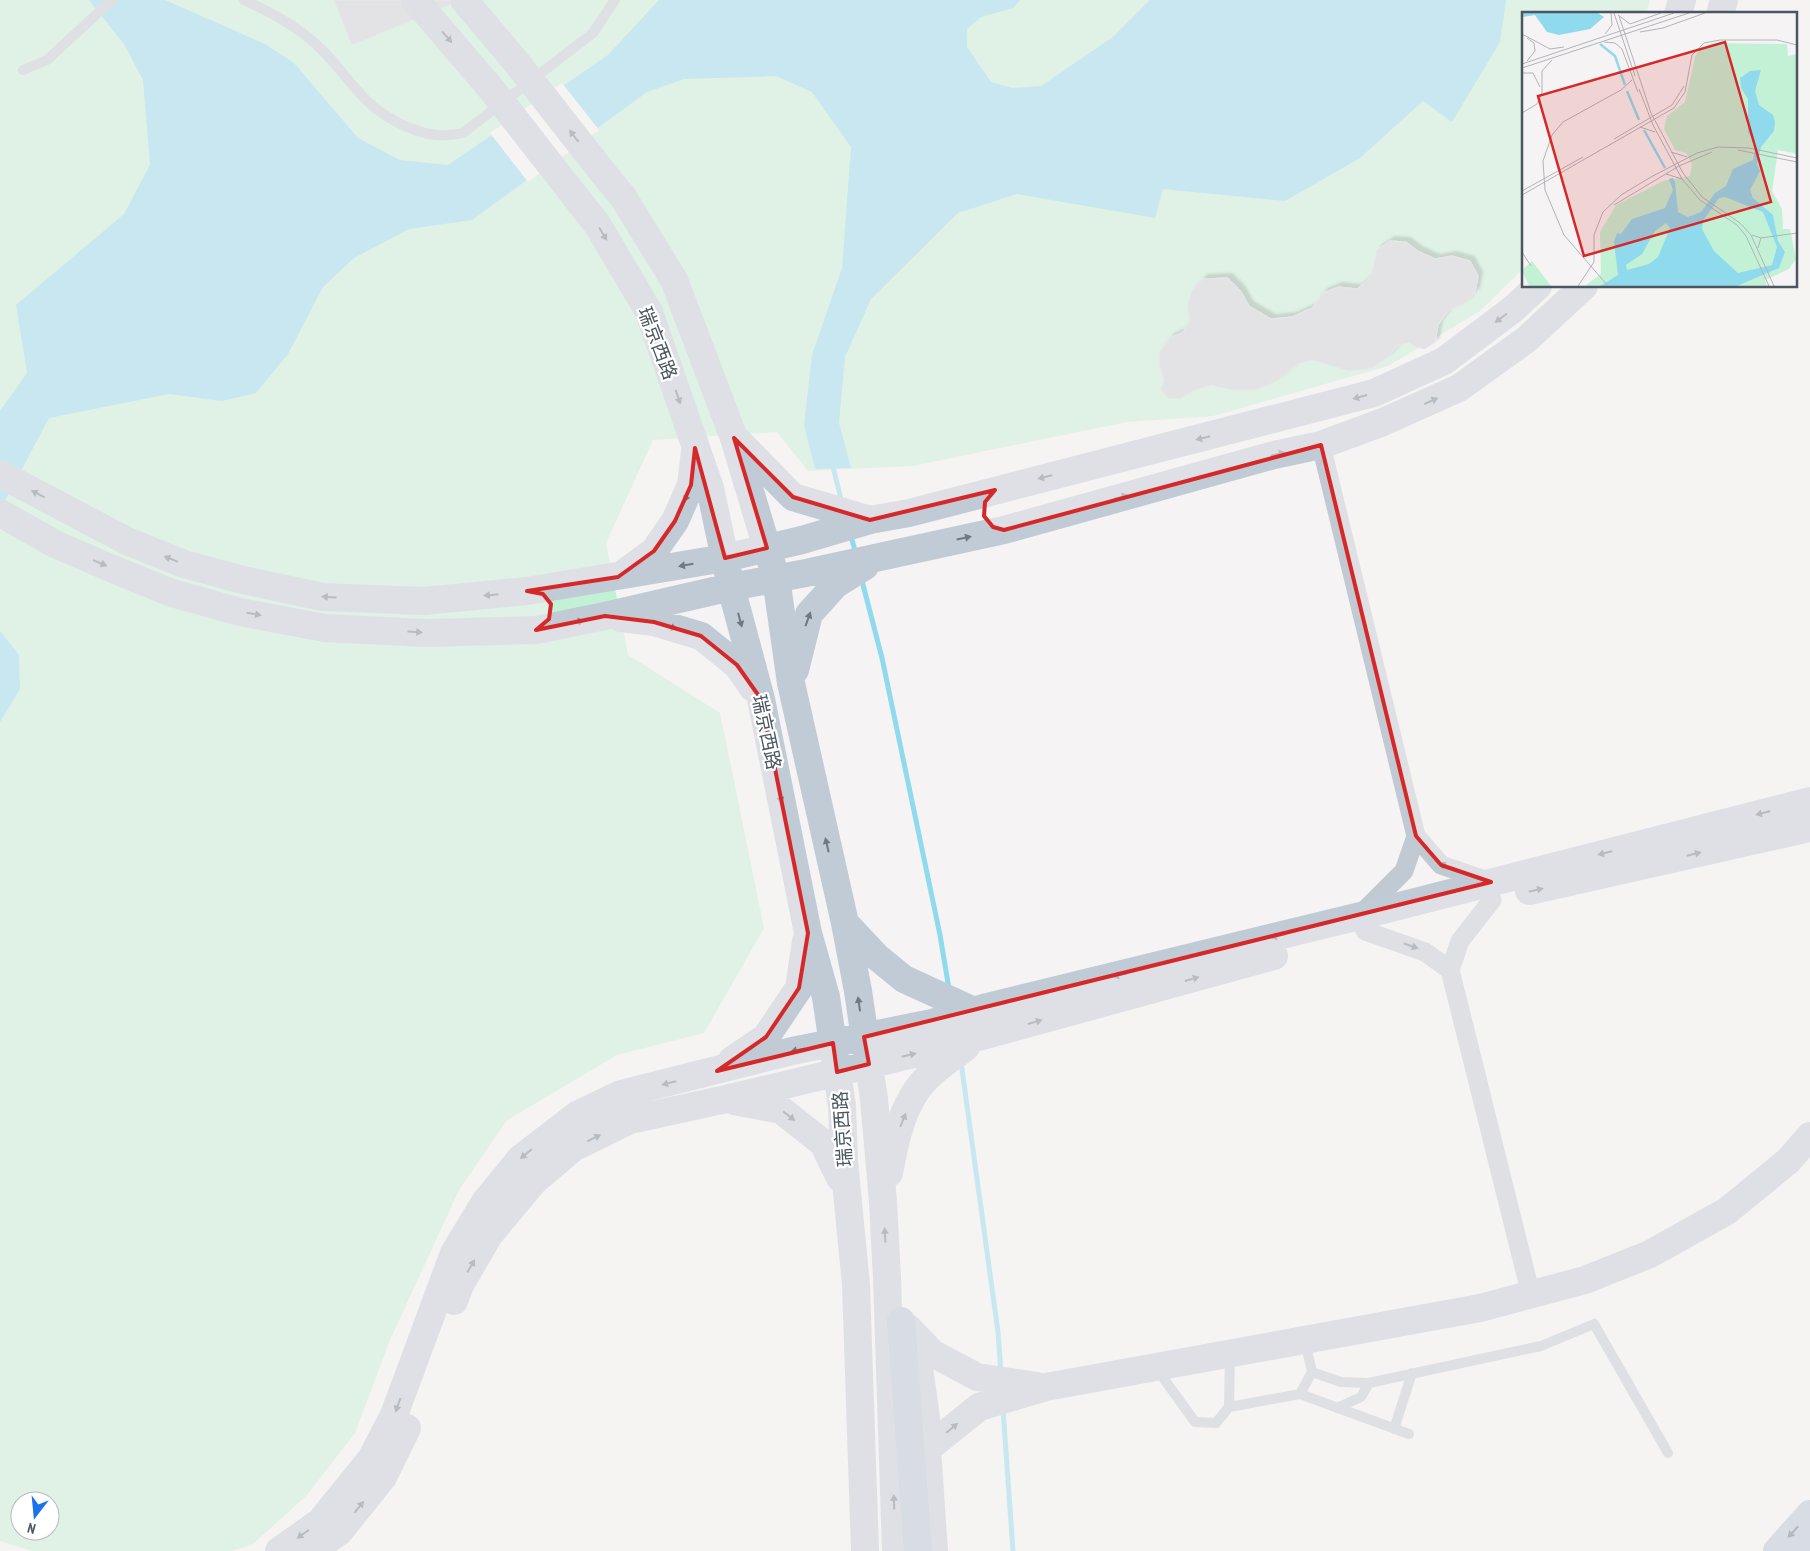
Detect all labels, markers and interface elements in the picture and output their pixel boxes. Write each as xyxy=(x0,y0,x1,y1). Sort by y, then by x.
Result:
inset map xyxy=(1522,12,1798,288)
one-way arrow xyxy=(441,31,452,43)
one-way arrow xyxy=(569,130,580,143)
one-way arrow xyxy=(598,228,607,241)
street label: 瑞京西路 xyxy=(633,303,683,383)
one-way arrow xyxy=(1495,313,1508,324)
one-way arrow xyxy=(675,389,682,404)
one-way arrow xyxy=(1353,393,1368,401)
one-way arrow xyxy=(1424,396,1438,404)
one-way arrow xyxy=(1195,434,1210,442)
one-way arrow xyxy=(1270,450,1286,458)
one-way arrow xyxy=(1038,474,1053,482)
one-way arrow xyxy=(682,488,690,502)
one-way arrow xyxy=(31,490,45,498)
one-way arrow xyxy=(1114,493,1129,501)
one-way arrow xyxy=(957,534,972,542)
one-way arrow xyxy=(164,554,178,562)
one-way arrow xyxy=(93,560,107,568)
one-way arrow xyxy=(678,562,694,570)
one-way arrow xyxy=(483,591,499,599)
one-way arrow xyxy=(321,592,337,600)
one-way arrow xyxy=(246,611,262,619)
one-way arrow xyxy=(804,611,812,626)
one-way arrow xyxy=(736,613,744,628)
one-way arrow xyxy=(569,618,584,626)
one-way arrow xyxy=(662,623,677,631)
one-way arrow xyxy=(407,629,423,637)
street label: 瑞京西路 xyxy=(747,692,787,772)
one-way arrow xyxy=(776,788,784,803)
one-way arrow xyxy=(1755,809,1770,817)
one-way arrow xyxy=(823,837,831,852)
one-way arrow xyxy=(1598,849,1613,857)
one-way arrow xyxy=(1687,850,1702,858)
one-way arrow xyxy=(1439,861,1453,869)
one-way arrow xyxy=(1528,886,1543,894)
one-way arrow xyxy=(1271,932,1286,940)
one-way arrow xyxy=(1404,943,1419,951)
one-way arrow xyxy=(1113,971,1128,979)
one-way arrow xyxy=(1185,974,1200,982)
one-way arrow xyxy=(855,996,863,1012)
one-way arrow xyxy=(1028,1018,1043,1026)
one-way arrow xyxy=(790,1046,806,1054)
one-way arrow xyxy=(901,1051,916,1059)
one-way arrow xyxy=(662,1079,677,1087)
street label: 瑞京西路 xyxy=(827,1090,857,1168)
one-way arrow xyxy=(782,1110,795,1121)
one-way arrow xyxy=(899,1113,907,1128)
one-way arrow xyxy=(586,1134,601,1142)
one-way arrow xyxy=(520,1149,533,1160)
one-way arrow xyxy=(881,1227,889,1243)
one-way arrow xyxy=(466,1259,475,1272)
one-way arrow xyxy=(394,1398,402,1413)
one-way arrow xyxy=(946,1422,959,1433)
north arrow xyxy=(10,1491,60,1541)
one-way arrow xyxy=(890,1494,898,1510)
one-way arrow xyxy=(354,1501,365,1514)
text: N xyxy=(25,1519,38,1538)
one-way arrow xyxy=(1788,1526,1799,1539)
one-way arrow xyxy=(296,1529,310,1539)

